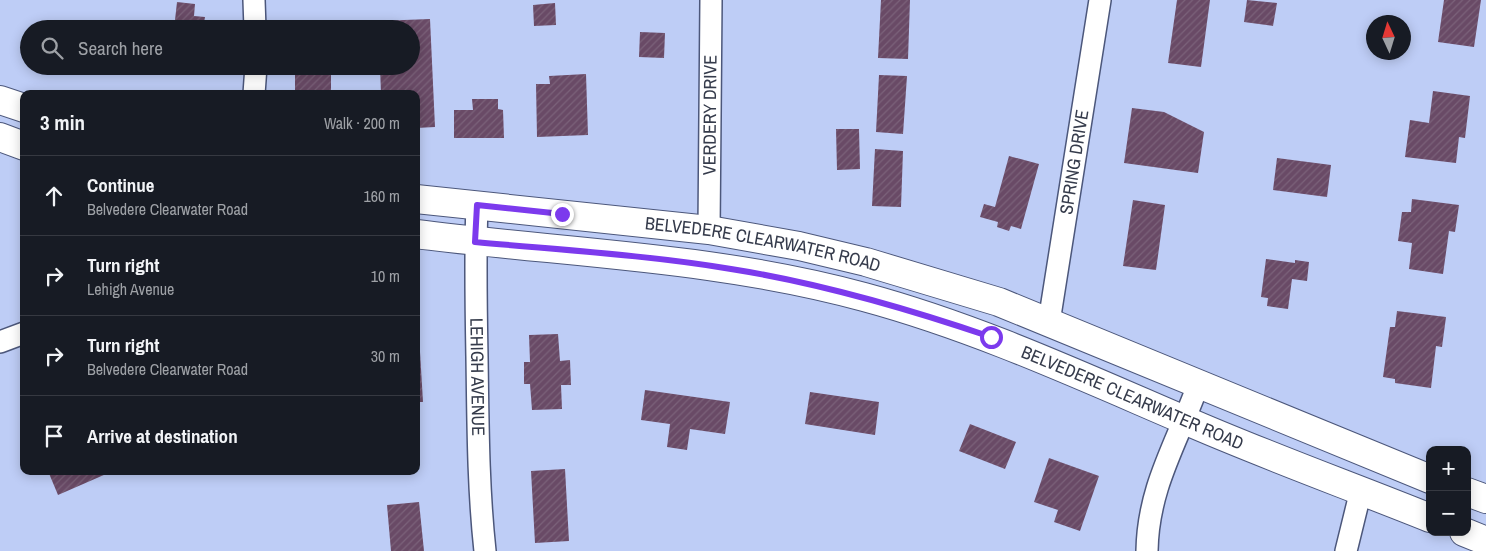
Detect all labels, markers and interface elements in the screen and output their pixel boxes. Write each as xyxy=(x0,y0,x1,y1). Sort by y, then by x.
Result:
north arrow xyxy=(1366,15,1411,60)
search box xyxy=(20,20,420,75)
icon: search xyxy=(38,34,66,62)
text: Search here xyxy=(78,35,163,61)
street label: VERDERY DRIVE xyxy=(696,55,723,175)
text: 3 min xyxy=(40,108,85,137)
street label: SPRING DRIVE xyxy=(1053,108,1094,216)
text: Walk · 200 m xyxy=(324,112,400,134)
text: Continue xyxy=(87,172,155,198)
icon: ahead xyxy=(40,182,68,210)
text: 160 m xyxy=(364,185,400,207)
text: Belvedere Clearwater Road xyxy=(87,198,248,220)
route end xyxy=(551,203,574,226)
street label: BELVEDERE CLEARWATER ROAD xyxy=(644,210,884,278)
text: Turn right xyxy=(87,252,159,278)
icon: right xyxy=(40,262,68,290)
text: 10 m xyxy=(371,265,400,287)
text: Lehigh Avenue xyxy=(87,278,174,300)
street label: LEHIGH AVENUE xyxy=(464,318,491,436)
route start xyxy=(980,326,1003,349)
text: Turn right xyxy=(87,332,159,358)
street label: BELVEDERE CLEARWATER ROAD xyxy=(1018,339,1248,456)
icon: right xyxy=(40,342,68,370)
text: 30 m xyxy=(371,345,400,367)
text: Belvedere Clearwater Road xyxy=(87,358,248,380)
icon: arrive xyxy=(40,422,68,450)
text: Arrive at destination xyxy=(87,423,238,449)
map controls xyxy=(1426,446,1471,536)
button: + xyxy=(1426,446,1471,491)
button: − xyxy=(1426,491,1471,536)

